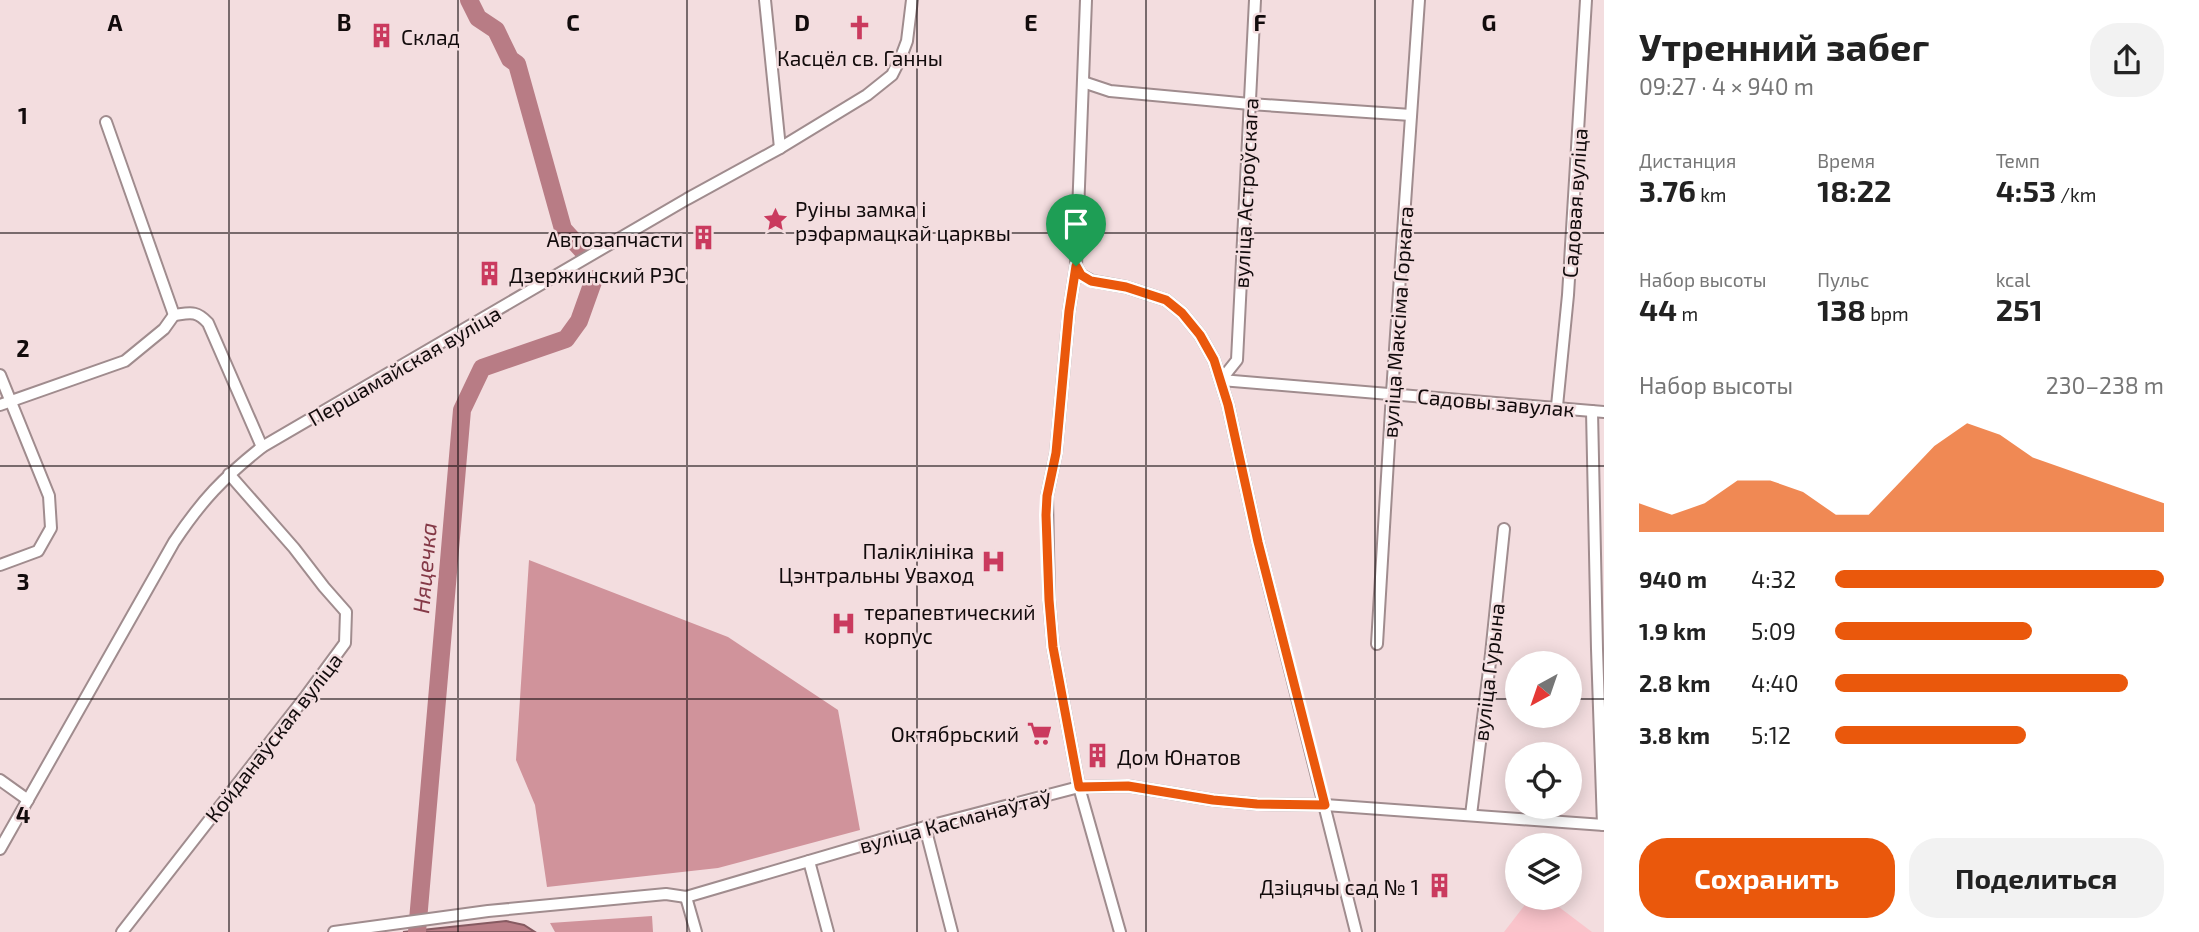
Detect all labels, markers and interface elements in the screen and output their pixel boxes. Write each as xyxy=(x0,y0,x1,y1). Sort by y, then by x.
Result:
text: A xyxy=(107,8,123,36)
text: B xyxy=(337,8,351,36)
text: C xyxy=(566,8,580,36)
text: D xyxy=(794,8,810,36)
text: E xyxy=(1024,8,1038,36)
text: F xyxy=(1254,8,1267,36)
text: G xyxy=(1482,8,1496,36)
church icon: Касцёл св. Ганны xyxy=(846,14,874,42)
building icon: Склад xyxy=(367,22,395,50)
text: Утренний забег xyxy=(1639,23,1929,69)
button: share xyxy=(2090,23,2164,97)
place label: Склад xyxy=(401,24,460,49)
place label: Касцёл св. Ганны xyxy=(777,45,943,70)
text: 09:27 · 4 × 940 m xyxy=(1639,72,1814,100)
street label: вуліца Астроўскага xyxy=(1228,97,1263,289)
text: 1 xyxy=(18,101,28,129)
street label: Садовая вуліца xyxy=(1556,127,1593,279)
text: Дистанция xyxy=(1639,149,1736,172)
text: Время xyxy=(1817,149,1875,172)
text: Темп xyxy=(1996,149,2040,172)
text: 3.76 xyxy=(1639,172,1696,208)
text: 18:22 xyxy=(1817,172,1892,208)
text: 4:53 xyxy=(1996,172,2056,208)
text: km xyxy=(1696,183,1726,206)
text: /km xyxy=(2056,183,2096,206)
pin xyxy=(1046,194,1106,266)
place label: Руіны замка і рэфармацкай царквы xyxy=(795,196,1011,245)
icon: arrive xyxy=(1057,205,1095,243)
street label: вуліца Максіма Горкага xyxy=(1376,205,1419,439)
place icon: Руіны замка і рэфармацкай царквы xyxy=(761,206,789,234)
building icon: Автозапчасти xyxy=(689,224,717,252)
place label: Автозапчасти xyxy=(547,226,683,251)
building icon: Дзержинский РЭС xyxy=(475,260,503,288)
place label: Дзержинский РЭС xyxy=(509,262,686,287)
text: Набор высоты xyxy=(1639,268,1766,291)
text: Пульс xyxy=(1817,268,1869,291)
text: kcal xyxy=(1996,268,2030,291)
text: 44 xyxy=(1639,291,1677,327)
text: 138 xyxy=(1817,291,1866,327)
text: 251 xyxy=(1996,291,2043,327)
street label: Першамайская вуліца xyxy=(303,300,505,431)
text: m xyxy=(1677,302,1698,325)
text: bpm xyxy=(1866,302,1909,325)
text: 2 xyxy=(16,334,30,362)
text: Набор высоты xyxy=(1639,371,1793,399)
text: 230–238 m xyxy=(2046,371,2164,399)
street label: Садовы завулак xyxy=(1416,383,1576,422)
water label: Няцечка xyxy=(406,521,442,615)
place label: Паліклініка Цэнтральны Уваход xyxy=(778,538,974,587)
hospital icon: Паліклініка Цэнтральны Уваход xyxy=(980,548,1008,576)
text: 940 m xyxy=(1639,565,1707,593)
text: 4:32 xyxy=(1751,565,1796,593)
text: 3 xyxy=(16,567,30,595)
place label: терапевтический корпус xyxy=(864,599,1036,649)
street label: вуліца Гурына xyxy=(1467,601,1510,743)
hospital icon: терапевтический корпус xyxy=(830,609,858,637)
text: 1.9 km xyxy=(1639,617,1706,645)
text: 5:09 xyxy=(1751,617,1796,645)
street label: Койданаўская вуліца xyxy=(199,647,348,827)
north arrow xyxy=(1505,651,1582,728)
map controls xyxy=(1505,651,1582,910)
text: 2.8 km xyxy=(1639,669,1710,697)
text: 4:40 xyxy=(1751,669,1799,697)
supermarket icon: Октябрьский xyxy=(1025,719,1053,747)
place label: Октябрьский xyxy=(891,721,1019,746)
text: 3.8 km xyxy=(1639,721,1710,749)
text: 5:12 xyxy=(1751,721,1791,749)
building icon: Дом Юнатов xyxy=(1083,742,1111,770)
button: locate xyxy=(1505,742,1582,819)
place label: Дом Юнатов xyxy=(1117,744,1241,769)
street label: вуліца Касманаўтаў xyxy=(856,782,1054,859)
text: 4 xyxy=(16,800,30,828)
button: layers xyxy=(1505,833,1582,910)
button: Сохранить xyxy=(1639,838,1895,918)
button: Поделиться xyxy=(1909,838,2164,918)
building icon: Дзіцячы сад № 1 xyxy=(1425,872,1453,900)
place label: Дзіцячы сад № 1 xyxy=(1259,874,1419,899)

